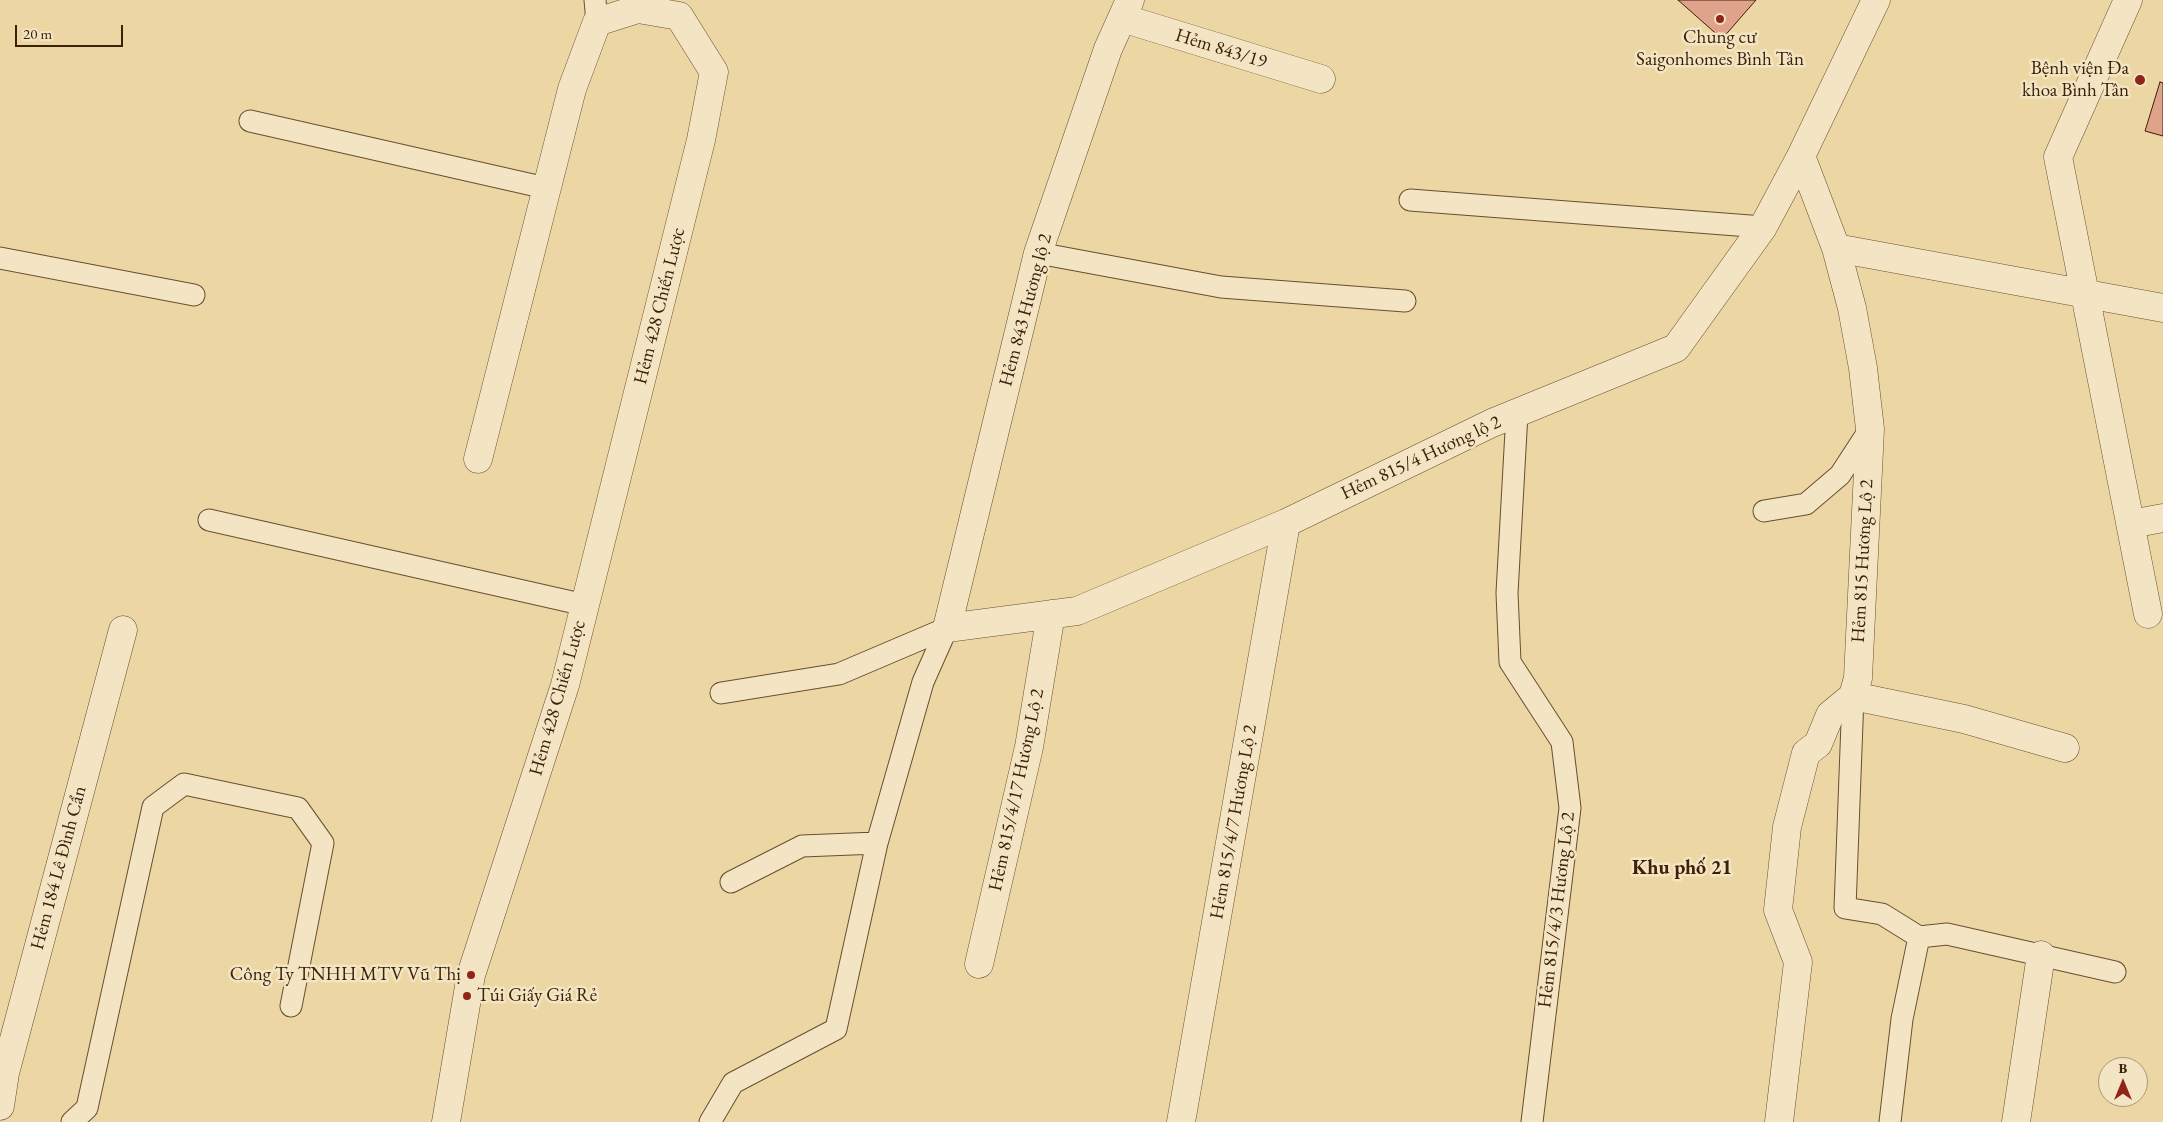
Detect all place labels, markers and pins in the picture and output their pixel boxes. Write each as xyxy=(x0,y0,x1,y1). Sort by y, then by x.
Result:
marker: Chung cư Saigonhomes Bình Tân xyxy=(1714,13,1726,25)
place label: Chung cư Saigonhomes Bình Tân xyxy=(1636,27,1804,71)
place label: Bệnh viện Đa khoa Bình Tân xyxy=(2022,58,2129,102)
marker: Bệnh viện Đa khoa Bình Tân xyxy=(2133,73,2147,87)
place label: Công Ty TNHH MTV Vũ Thị xyxy=(230,964,461,986)
marker: Công Ty TNHH MTV Vũ Thị xyxy=(465,969,477,981)
place label: Túi Giấy Giá Rẻ xyxy=(477,985,597,1007)
marker: Túi Giấy Giá Rẻ xyxy=(461,990,473,1002)

